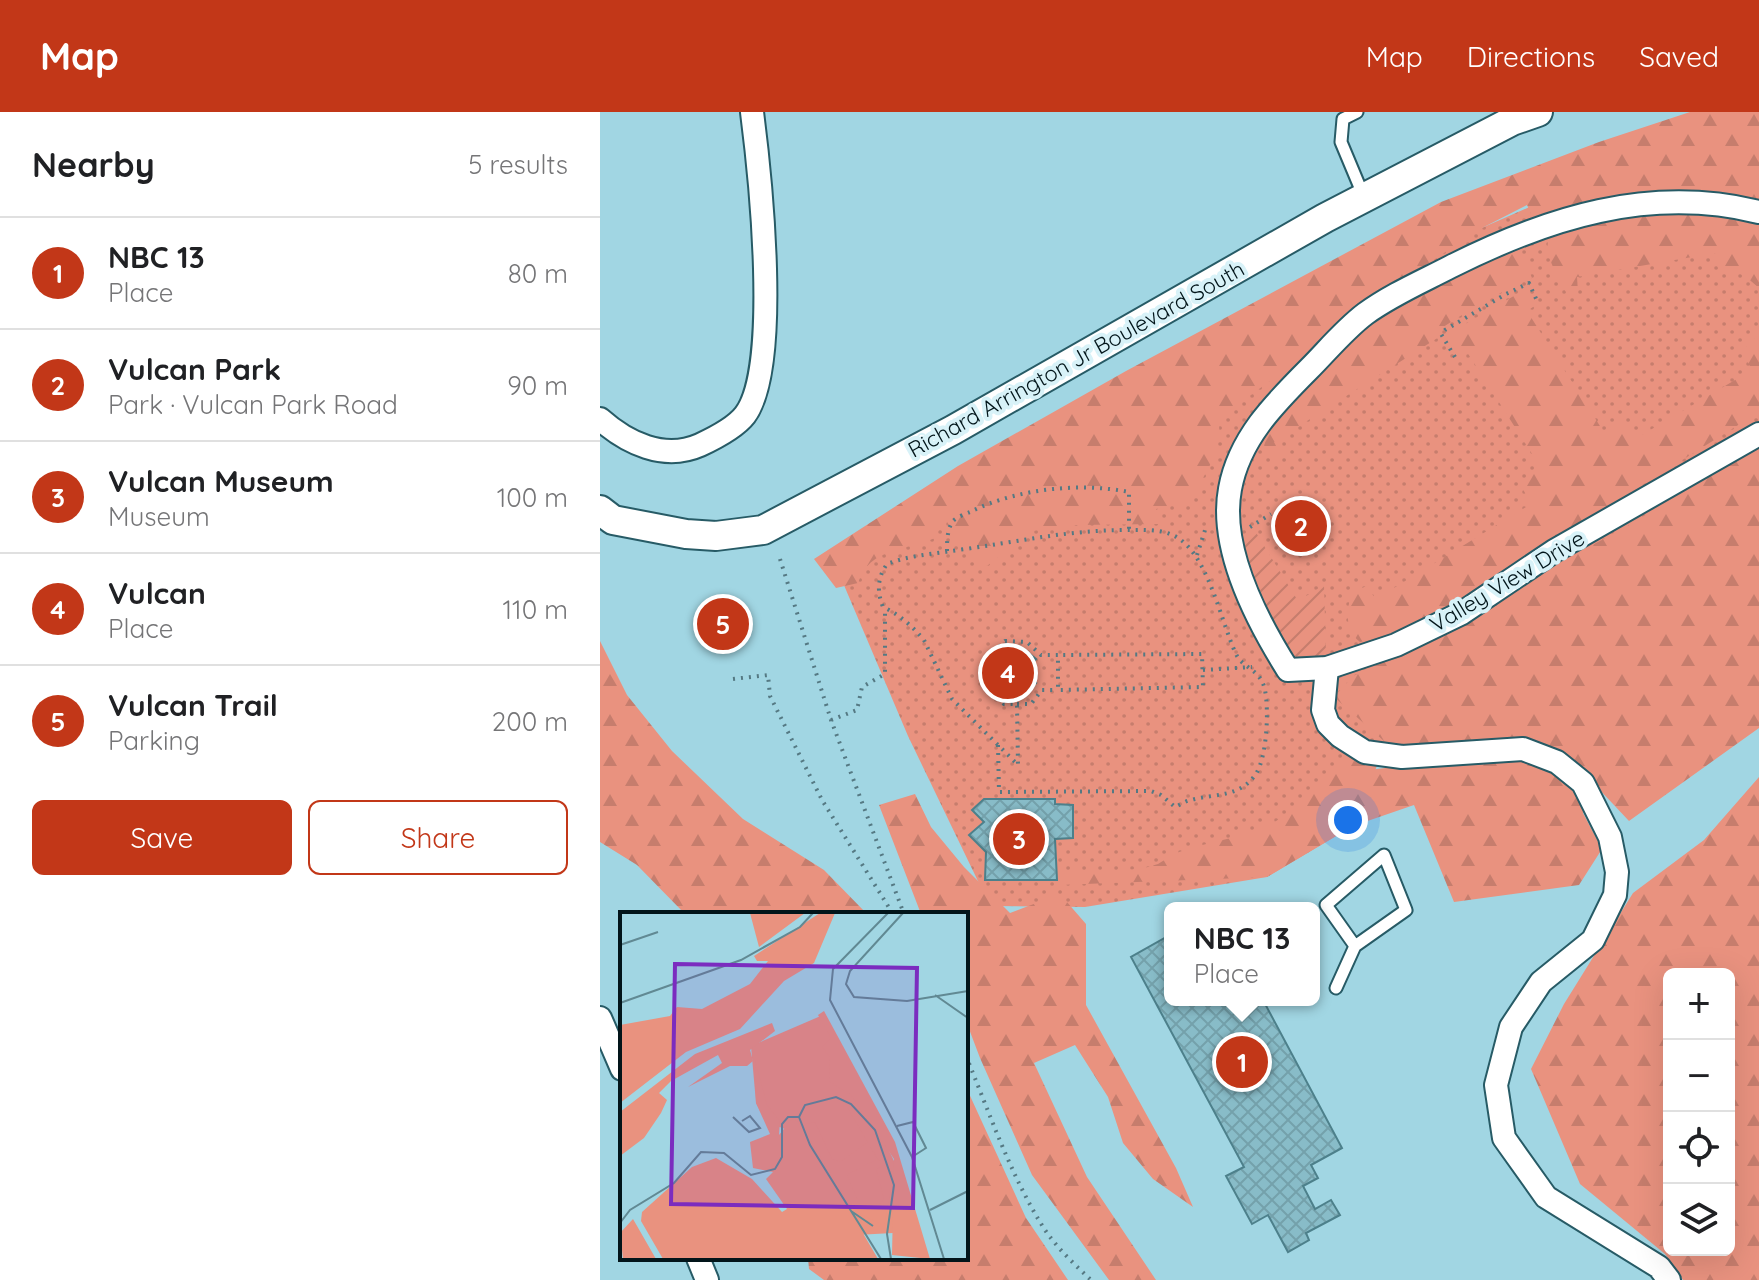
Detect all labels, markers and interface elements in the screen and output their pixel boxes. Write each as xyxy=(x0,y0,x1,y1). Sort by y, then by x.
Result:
text: Map xyxy=(40,32,119,80)
text: Map xyxy=(1366,39,1423,74)
text: Directions xyxy=(1467,39,1595,74)
text: Saved xyxy=(1639,39,1719,74)
text: Nearby xyxy=(32,143,155,186)
text: 5 results xyxy=(468,148,568,181)
text: NBC 13 xyxy=(108,238,205,276)
street label: Richard Arrington Jr Boulevard South xyxy=(903,255,1249,463)
text: 1 xyxy=(53,257,63,290)
text: 80 m xyxy=(508,257,568,290)
text: Place xyxy=(108,276,173,309)
text: Vulcan Park xyxy=(108,350,281,388)
text: 2 xyxy=(51,369,65,402)
text: 90 m xyxy=(507,369,568,402)
text: Park · Vulcan Park Road xyxy=(108,388,398,421)
text: Vulcan Museum xyxy=(108,462,334,500)
text: 3 xyxy=(51,481,65,514)
text: 100 m xyxy=(497,481,568,514)
pin: 2 xyxy=(1275,496,1327,556)
text: Museum xyxy=(108,500,210,533)
street label: Valley View Drive xyxy=(1424,524,1590,638)
text: Vulcan xyxy=(108,574,206,612)
text: 4 xyxy=(50,593,66,626)
text: 110 m xyxy=(502,593,568,626)
pin: 5 xyxy=(697,594,749,654)
text: Place xyxy=(108,612,173,645)
pin: 4 xyxy=(982,643,1034,703)
text: Vulcan Trail xyxy=(108,686,278,724)
text: 5 xyxy=(51,705,65,738)
text: 200 m xyxy=(492,705,568,738)
text: Parking xyxy=(108,724,200,757)
button: Save xyxy=(32,800,292,875)
button: Share xyxy=(308,800,568,875)
your location xyxy=(1328,800,1368,840)
pin: 3 xyxy=(993,809,1045,869)
popup xyxy=(1164,902,1320,1006)
inset map xyxy=(620,912,968,1260)
text: NBC 13 xyxy=(1194,919,1290,957)
text: Place xyxy=(1194,957,1259,990)
map controls xyxy=(1663,968,1735,1256)
button: + xyxy=(1663,968,1735,1040)
pin: 1 xyxy=(1216,1032,1268,1092)
button: − xyxy=(1663,1040,1735,1112)
button: locate xyxy=(1663,1112,1735,1184)
button: layers xyxy=(1663,1184,1735,1256)

